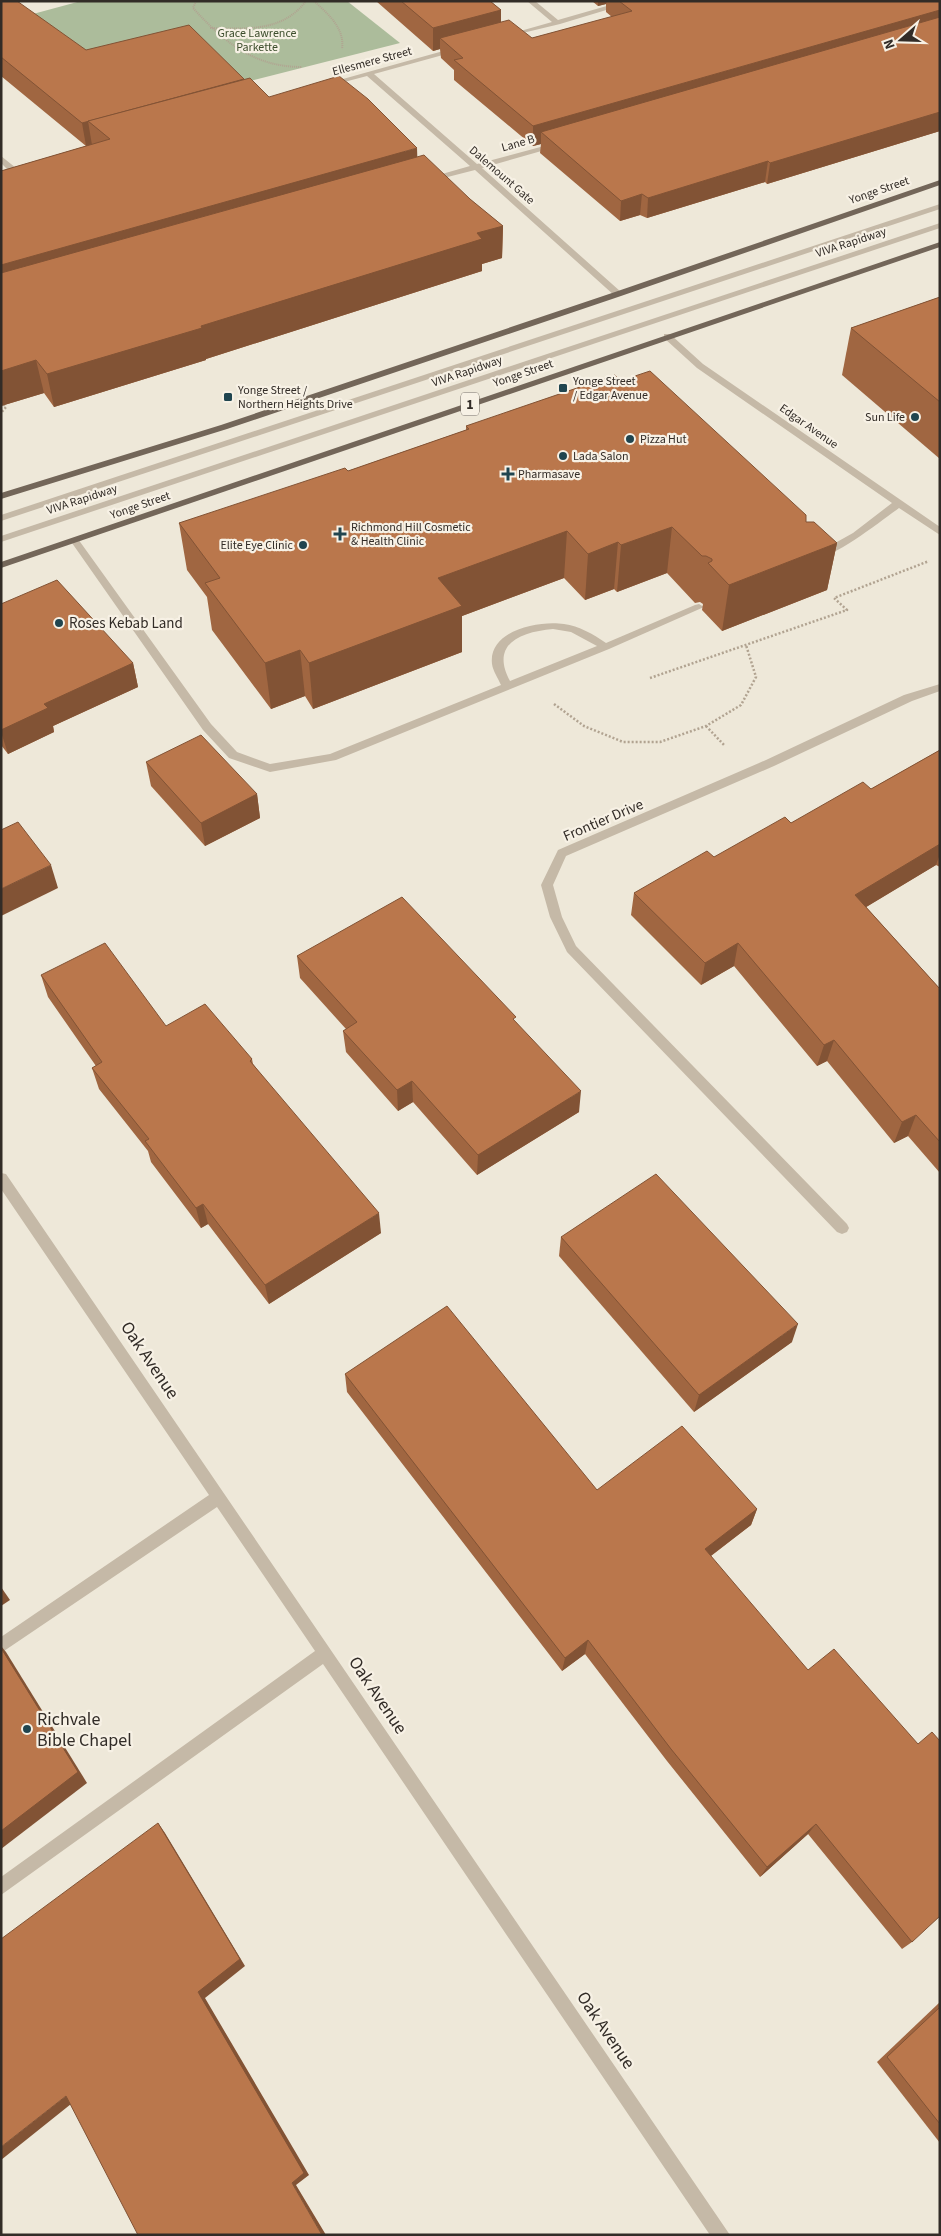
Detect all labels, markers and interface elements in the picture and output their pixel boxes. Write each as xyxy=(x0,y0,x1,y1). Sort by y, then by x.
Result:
north arrow xyxy=(876,15,926,65)
park label: Grace Lawrence Parkette xyxy=(217,25,297,56)
text: N xyxy=(879,36,901,52)
street label: Ellesmere Street xyxy=(330,43,414,80)
street label: Lane B xyxy=(500,131,537,156)
street label: Dalemount Gate xyxy=(465,142,538,209)
street label: Yonge Street xyxy=(846,172,912,209)
street label: VIVA Rapidway xyxy=(814,223,889,262)
street label: VIVA Rapidway xyxy=(430,351,505,391)
street label: Yonge Street xyxy=(490,355,556,392)
place label: Yonge Street / Edgar Avenue xyxy=(572,373,648,404)
place label: Yonge Street / Northern Heights Drive xyxy=(237,382,353,413)
marker: Yonge Street / Edgar Avenue xyxy=(557,382,569,394)
marker: Yonge Street / Northern Heights Drive xyxy=(222,391,234,403)
road number: 1 xyxy=(461,392,479,416)
street label: Edgar Avenue xyxy=(776,400,842,453)
place label: Sun Life xyxy=(865,409,905,426)
marker: Sun Life xyxy=(909,411,921,423)
place label: Pizza Hut xyxy=(640,431,687,448)
marker: Pizza Hut xyxy=(624,433,636,445)
place label: Lada Salon xyxy=(573,448,629,465)
marker: Lada Salon xyxy=(557,450,569,462)
place label: Pharmasave xyxy=(518,466,580,483)
marker: Pharmasave xyxy=(502,468,514,480)
street label: VIVA Rapidway xyxy=(45,480,120,519)
street label: Yonge Street xyxy=(107,487,173,524)
place label: Richmond Hill Cosmetic & Health Clinic xyxy=(351,519,471,550)
marker: Richmond Hill Cosmetic & Health Clinic xyxy=(333,527,347,541)
place label: Elite Eye Clinic xyxy=(220,537,294,554)
marker: Elite Eye Clinic xyxy=(297,539,309,551)
place label: Roses Kebab Land xyxy=(69,613,183,634)
marker: Roses Kebab Land xyxy=(53,617,65,629)
street label: Frontier Drive xyxy=(560,794,647,847)
street label: Oak Avenue xyxy=(114,1316,185,1404)
street label: Oak Avenue xyxy=(342,1651,413,1739)
place label: Richvale Bible Chapel xyxy=(37,1707,132,1753)
marker: Richvale Bible Chapel xyxy=(21,1723,33,1735)
street label: Oak Avenue xyxy=(570,1986,641,2074)

